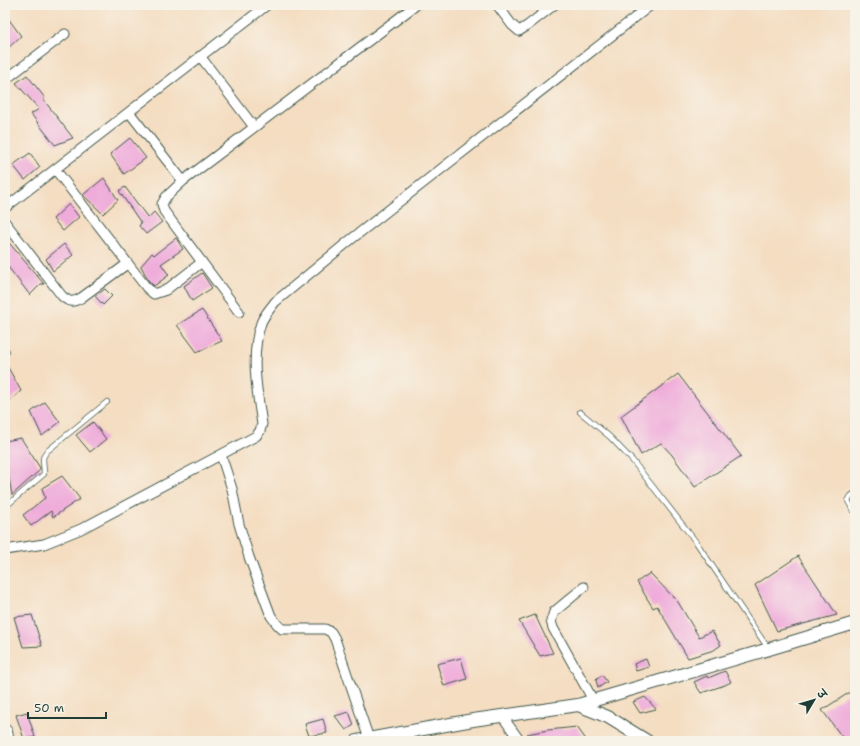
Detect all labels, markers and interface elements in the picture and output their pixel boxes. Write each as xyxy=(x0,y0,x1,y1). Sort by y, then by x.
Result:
north arrow xyxy=(794,680,834,720)
text: उ xyxy=(813,686,831,703)
scale bar xyxy=(28,694,106,720)
text: 50 m xyxy=(34,700,64,716)

